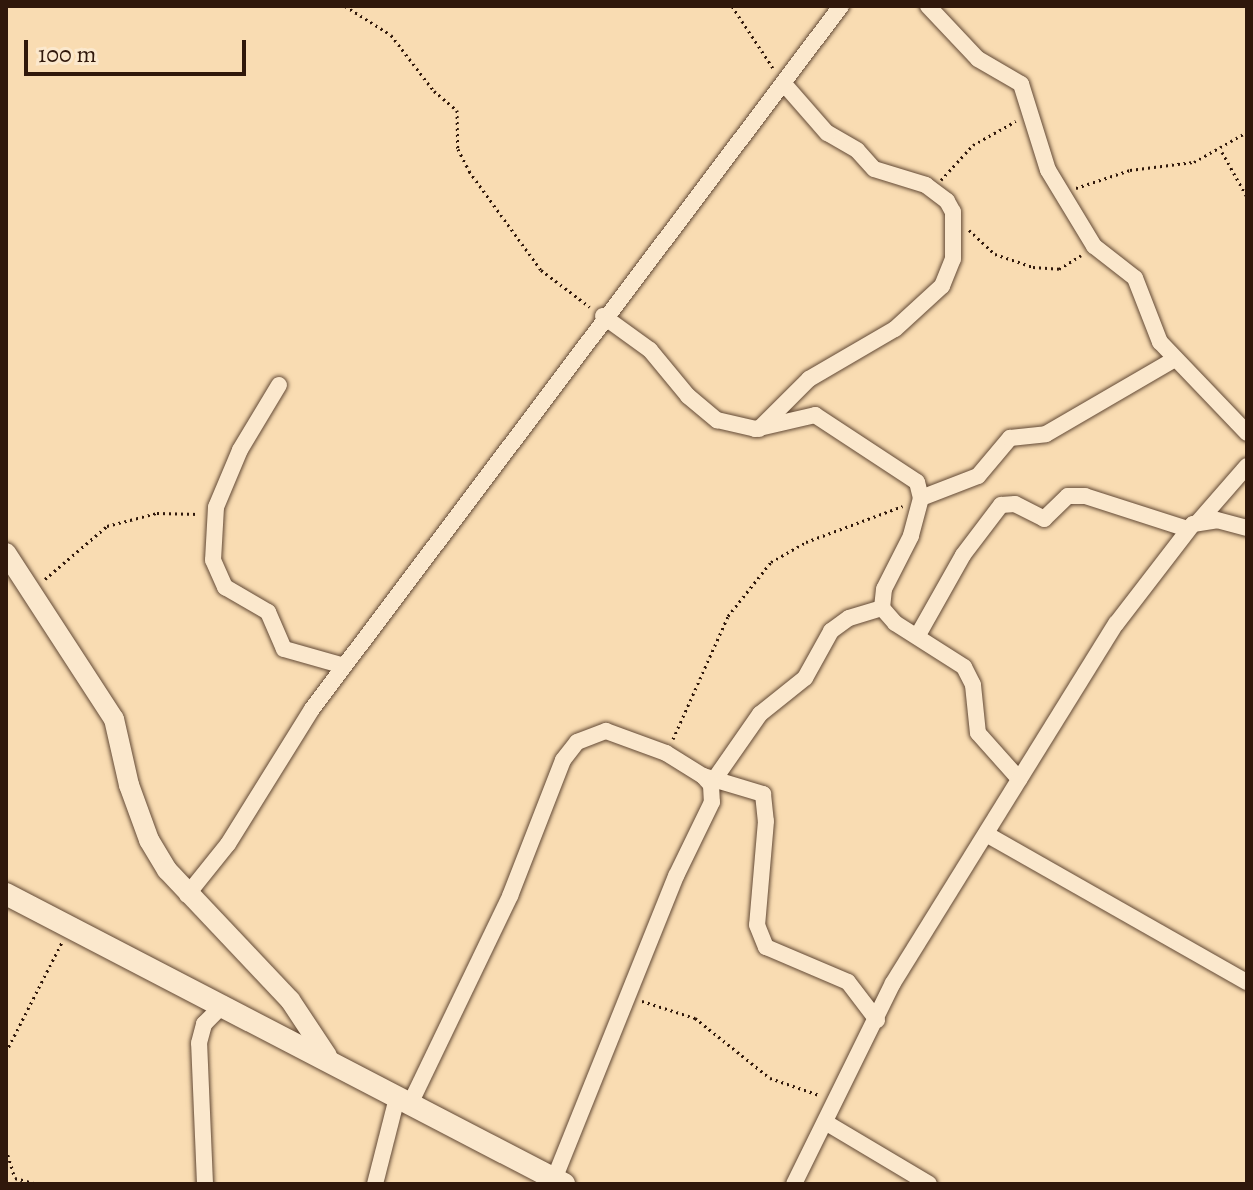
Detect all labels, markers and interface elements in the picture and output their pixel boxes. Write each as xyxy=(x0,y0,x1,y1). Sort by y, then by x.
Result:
scale bar xyxy=(28,24,250,74)
text: 100 m xyxy=(38,38,97,70)

